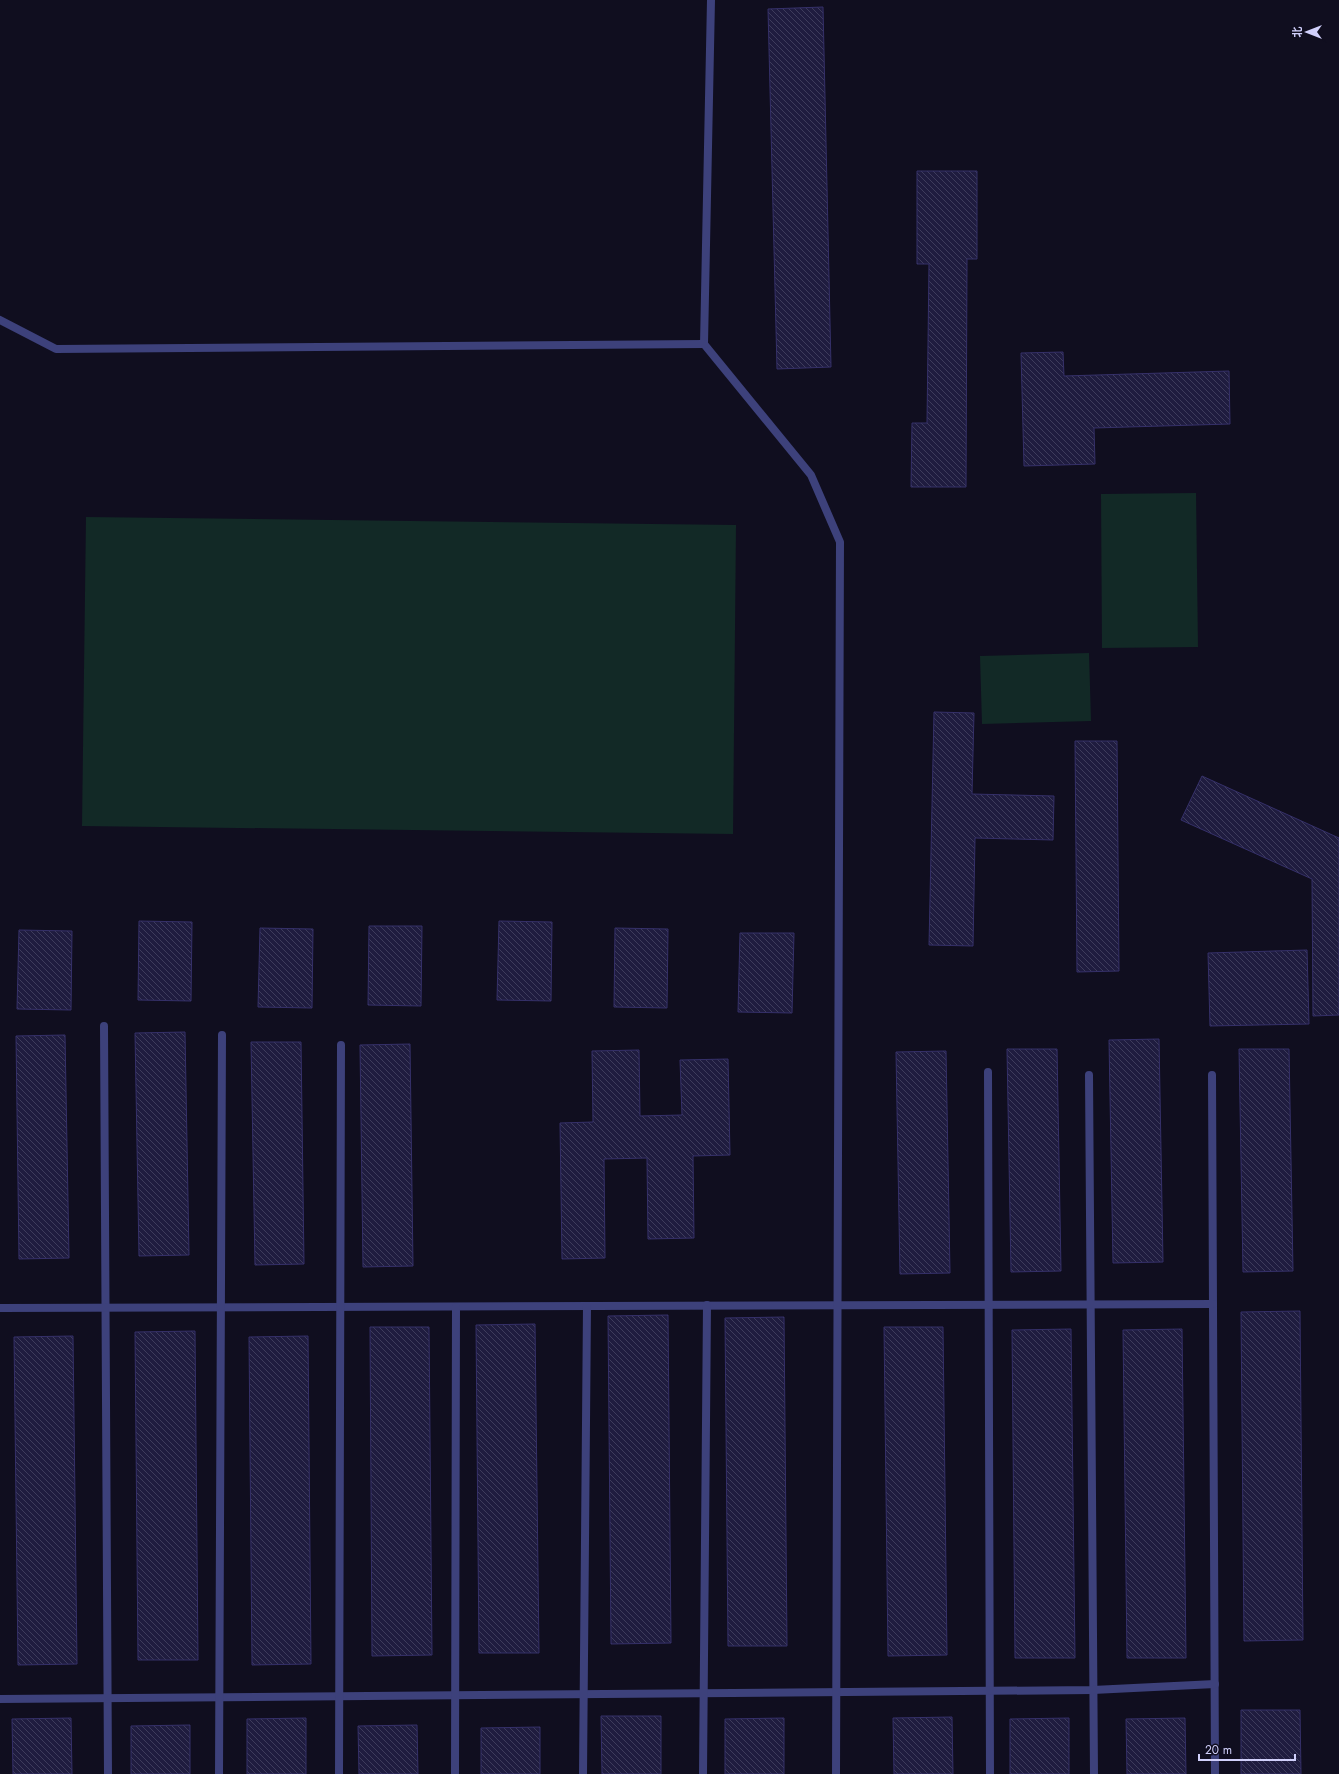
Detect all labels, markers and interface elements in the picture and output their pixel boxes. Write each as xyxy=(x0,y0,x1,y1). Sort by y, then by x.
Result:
north arrow xyxy=(1287,12,1327,52)
text: 北 xyxy=(1289,27,1305,38)
scale bar xyxy=(1199,1736,1295,1762)
text: 20 m xyxy=(1205,1741,1232,1759)

